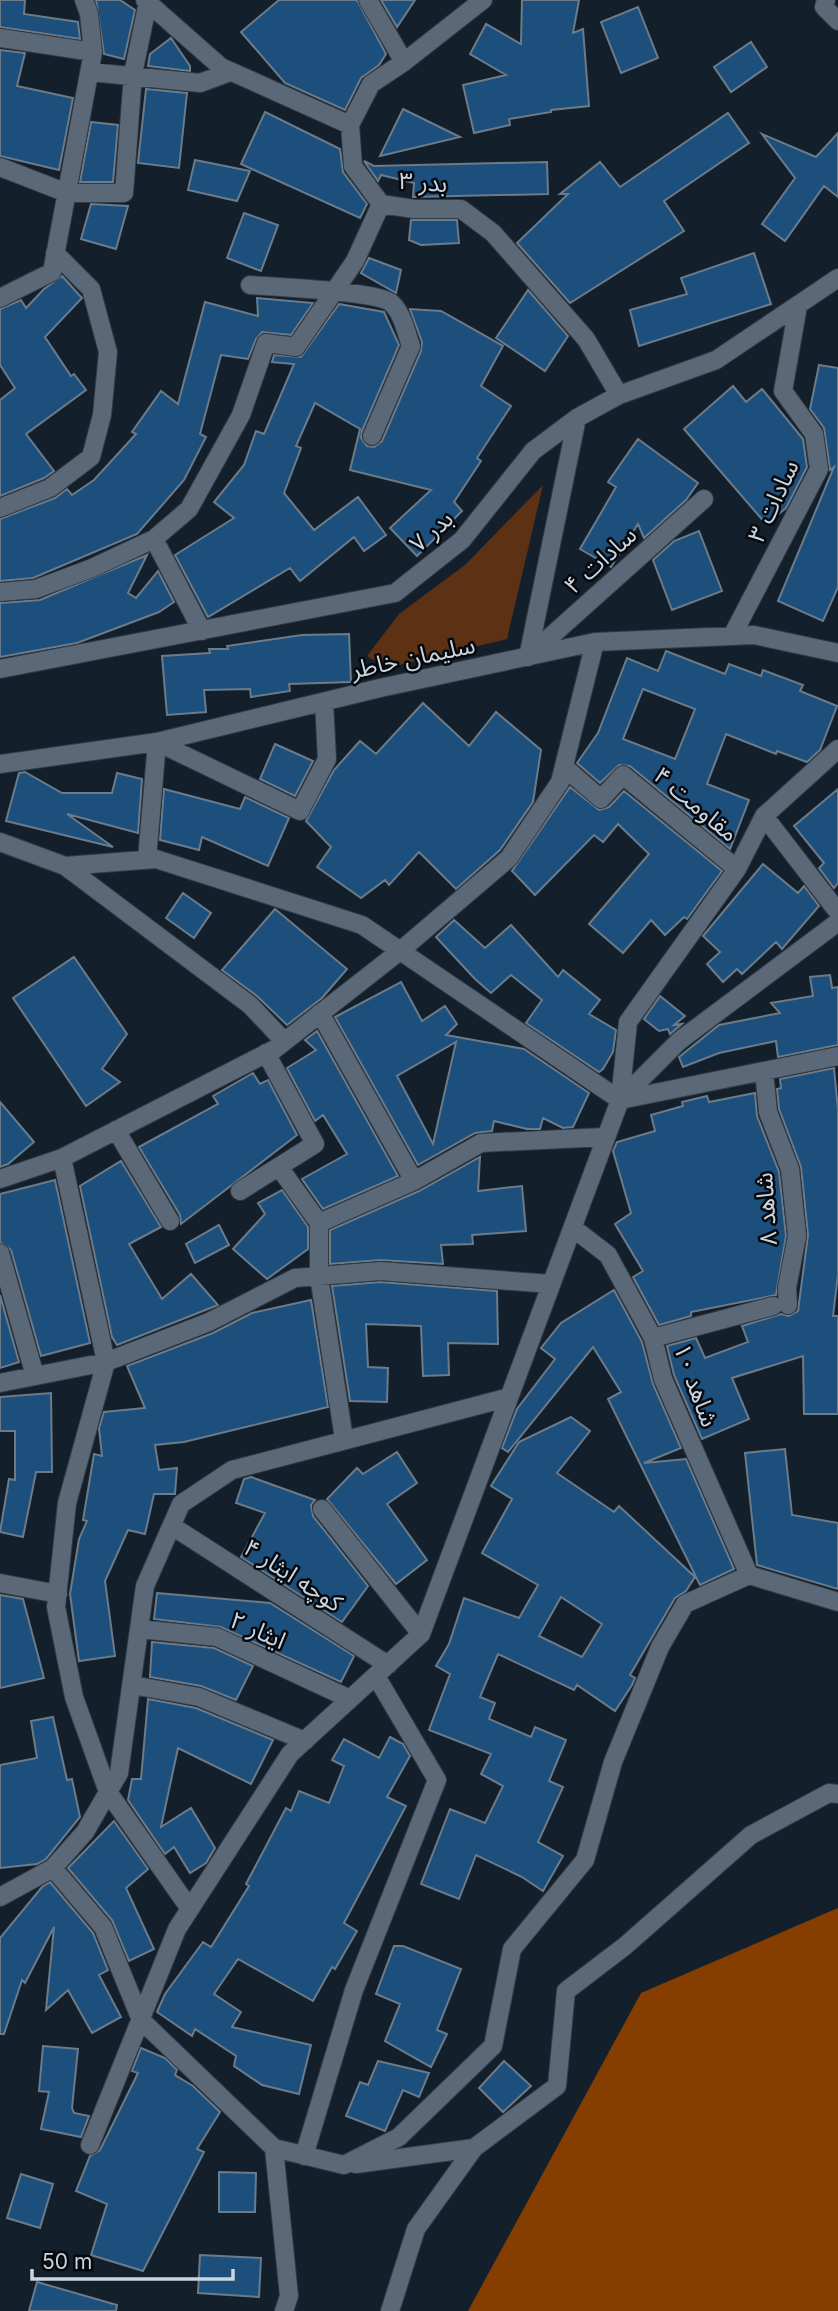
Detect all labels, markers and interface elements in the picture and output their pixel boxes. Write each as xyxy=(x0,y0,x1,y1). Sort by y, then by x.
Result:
street label: بدر ۳ xyxy=(398,166,448,198)
street label: سادات ۳ xyxy=(741,455,805,547)
street label: بدر ۷ xyxy=(403,504,459,558)
street label: سادات ۴ xyxy=(558,520,642,600)
street label: سلیمان خاطر xyxy=(347,630,478,684)
street label: مقاومت ۴ xyxy=(648,760,744,848)
street label: شاهد ۸ xyxy=(749,1172,783,1246)
street label: شاهد ۱۰ xyxy=(668,1339,724,1431)
street label: کوچه ایثار ۴ xyxy=(238,1532,349,1619)
street label: ایثار ۲ xyxy=(226,1605,290,1655)
scale bar xyxy=(32,2238,233,2282)
text: 50 m xyxy=(42,2249,92,2274)

